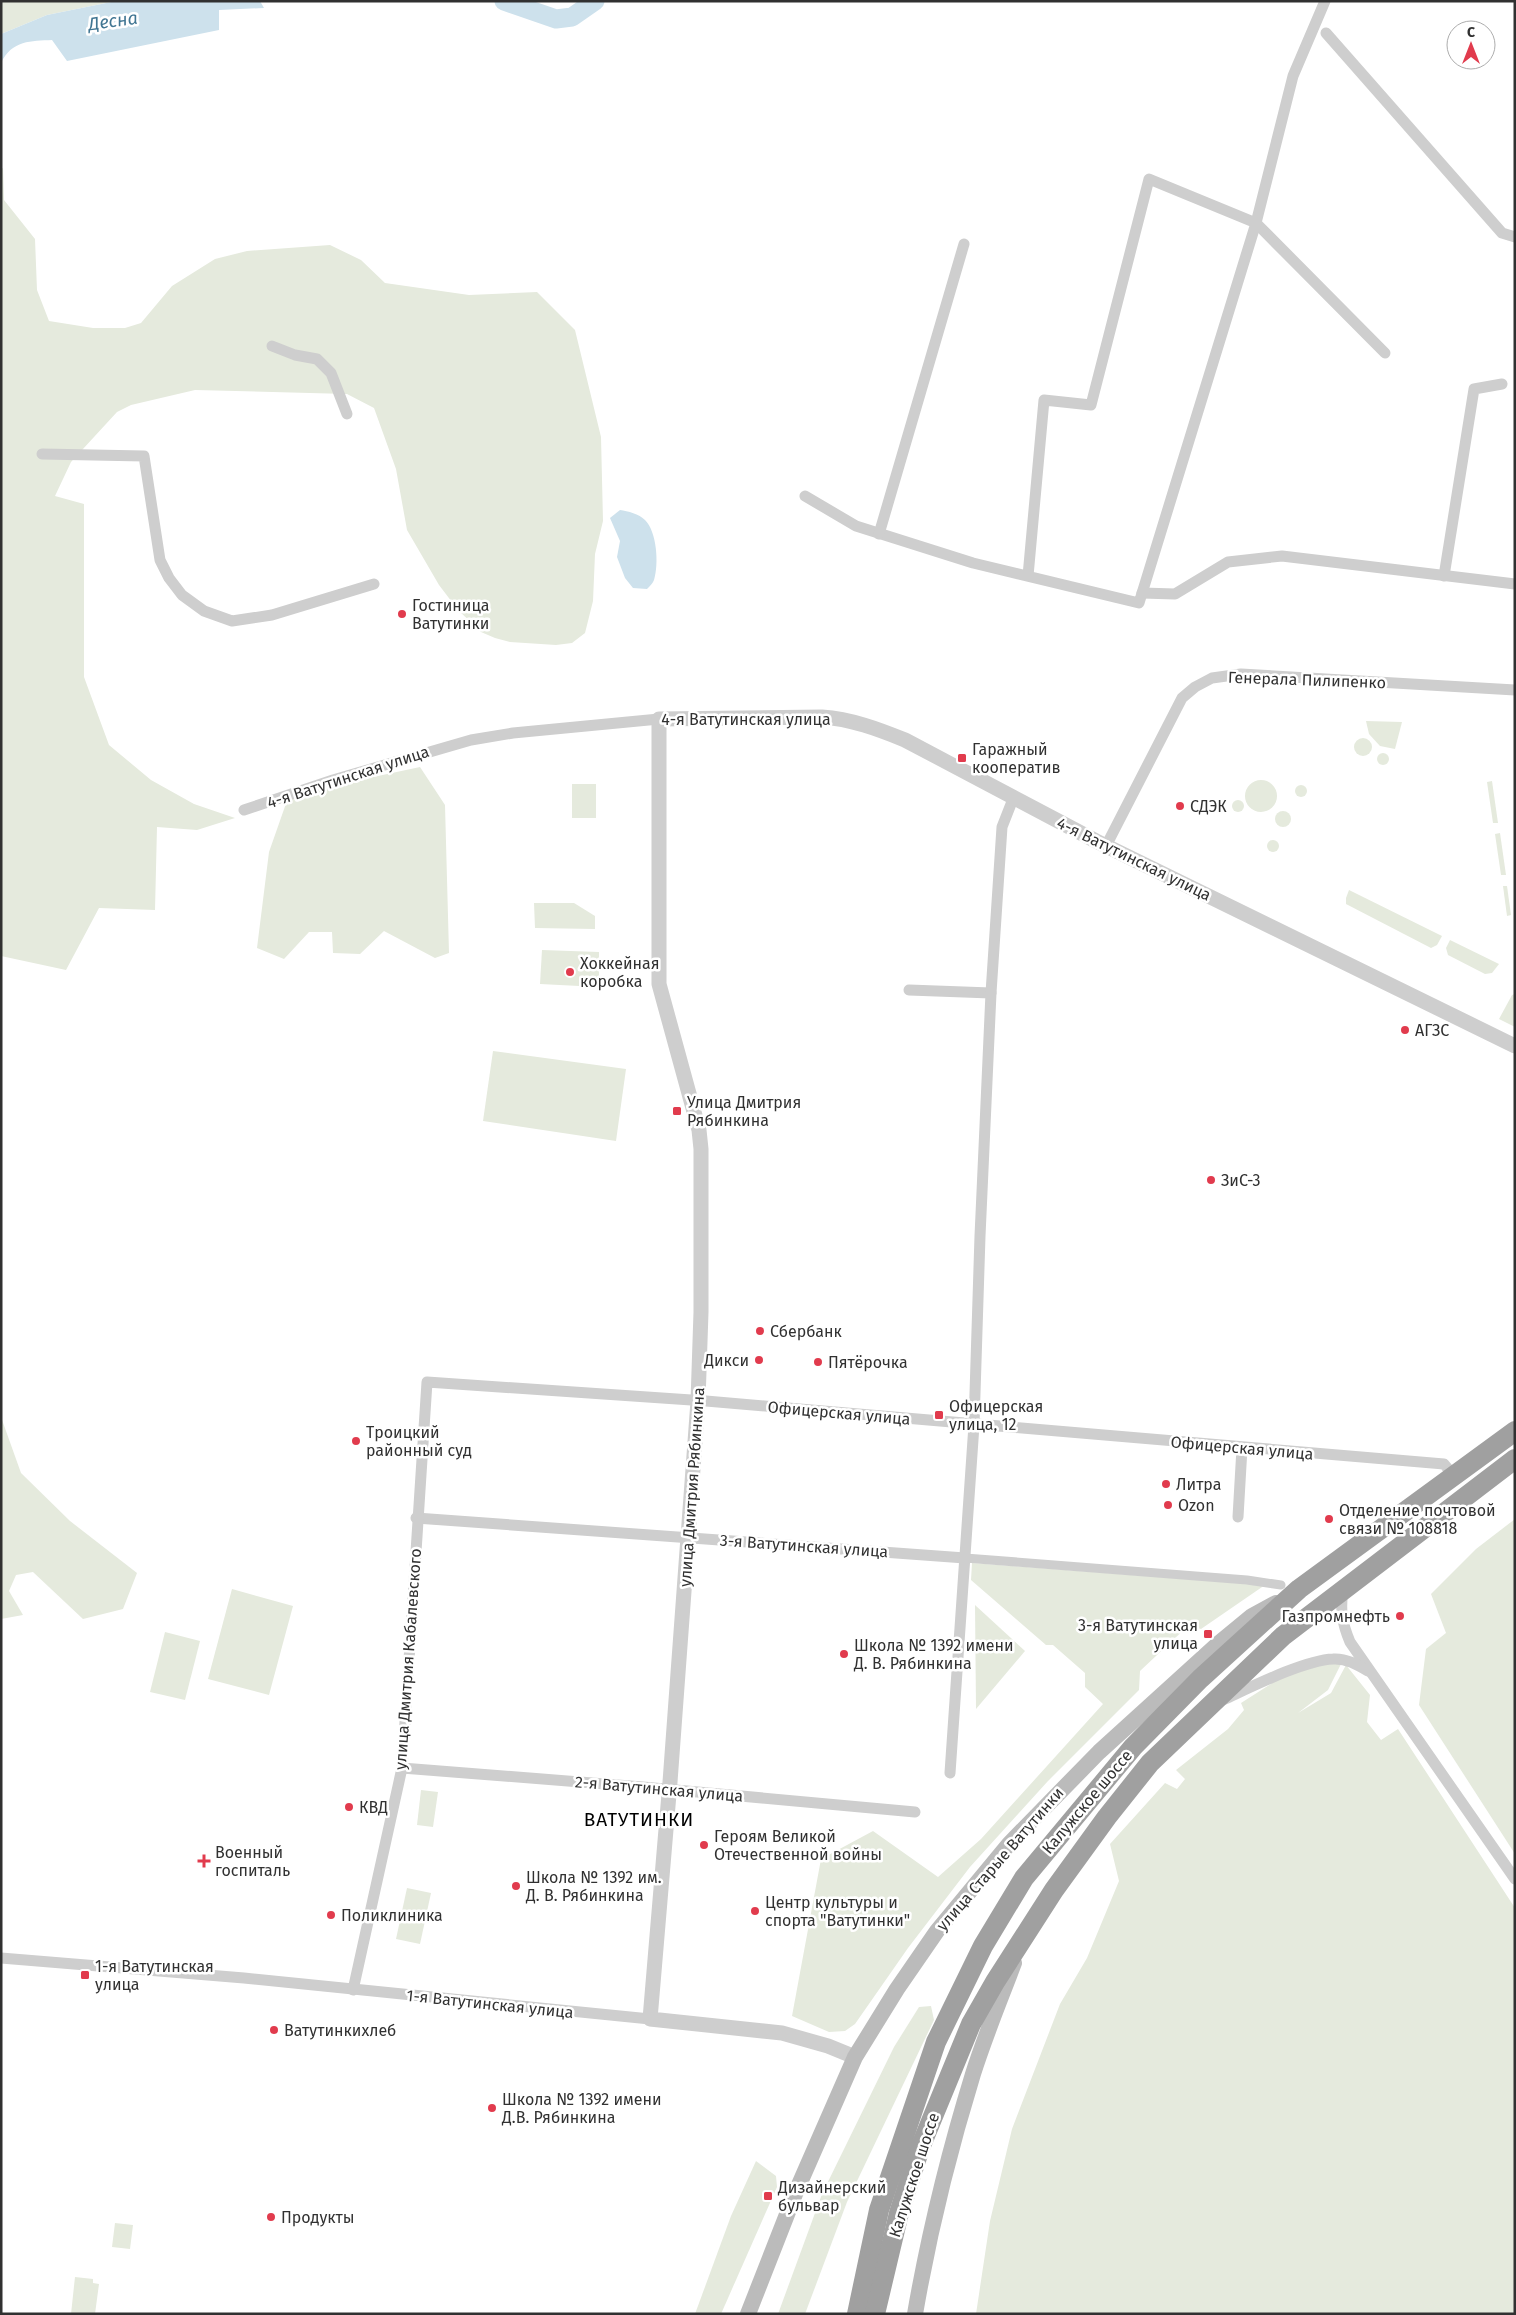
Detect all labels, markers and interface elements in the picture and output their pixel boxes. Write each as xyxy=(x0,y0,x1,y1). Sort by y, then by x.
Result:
water label: Десна xyxy=(85,7,139,36)
north arrow xyxy=(1446,20,1496,70)
text: С xyxy=(1467,24,1475,41)
place label: Гостиница Ватутинки xyxy=(412,596,490,633)
marker: Гостиница Ватутинки xyxy=(396,608,408,620)
street label: Генерала Пилипенко xyxy=(1228,668,1386,692)
street label: 4-я Ватутинская улица xyxy=(661,710,831,729)
place label: Гаражный кооператив xyxy=(972,740,1061,777)
street label: 4-я Ватутинская улица xyxy=(265,742,431,812)
marker: Гаражный кооператив xyxy=(956,752,968,764)
place label: СДЭК xyxy=(1190,797,1227,816)
marker: СДЭК xyxy=(1174,800,1186,812)
street label: 4-я Ватутинская улица xyxy=(1054,813,1214,905)
place label: Хоккейная коробка xyxy=(580,954,660,991)
marker: Хоккейная коробка xyxy=(564,966,576,978)
place label: АГЗС xyxy=(1415,1021,1449,1040)
marker: АГЗС xyxy=(1399,1024,1411,1036)
place label: Улица Дмитрия Рябинкина xyxy=(687,1093,801,1130)
marker: Улица Дмитрия Рябинкина xyxy=(671,1105,683,1117)
place label: ЗиС-3 xyxy=(1221,1171,1260,1190)
marker: ЗиС-3 xyxy=(1205,1174,1217,1186)
place label: Сбербанк xyxy=(770,1322,842,1341)
marker: Сбербанк xyxy=(754,1325,766,1337)
place label: Дикси xyxy=(703,1351,749,1370)
place label: Пятёрочка xyxy=(828,1353,908,1372)
marker: Дикси xyxy=(753,1354,765,1366)
marker: Пятёрочка xyxy=(812,1356,824,1368)
street label: улица Дмитрия Рябинкина xyxy=(676,1386,708,1588)
street label: Офицерская улица xyxy=(767,1397,911,1429)
place label: Офицерская улица, 12 xyxy=(949,1397,1043,1434)
marker: Офицерская улица, 12 xyxy=(933,1409,945,1421)
place label: Троицкий районный суд xyxy=(366,1423,472,1460)
street label: Офицерская улица xyxy=(1170,1432,1314,1464)
marker: Троицкий районный суд xyxy=(350,1435,362,1447)
place label: Литра xyxy=(1176,1475,1221,1494)
marker: Литра xyxy=(1160,1478,1172,1490)
place label: Ozon xyxy=(1178,1496,1215,1515)
marker: Ozon xyxy=(1162,1499,1174,1511)
place label: Отделение почтовой связи № 108818 xyxy=(1339,1501,1496,1538)
marker: Отделение почтовой связи № 108818 xyxy=(1323,1513,1335,1525)
street label: 3-я Ватутинская улица xyxy=(719,1531,889,1561)
street label: улица Дмитрия Кабалевского xyxy=(391,1548,425,1770)
place label: Газпромнефть xyxy=(1281,1607,1390,1626)
marker: Газпромнефть xyxy=(1394,1610,1406,1622)
place label: 3-я Ватутинская улица xyxy=(1078,1616,1198,1653)
marker: 3-я Ватутинская улица xyxy=(1202,1628,1214,1640)
place label: Школа № 1392 имени Д. В. Рябинкина xyxy=(853,1636,1014,1673)
marker: Школа № 1392 имени Д. В. Рябинкина xyxy=(838,1648,850,1660)
street label: Калужское шоссе xyxy=(1038,1746,1136,1858)
street label: 2-я Ватутинская улица xyxy=(574,1772,744,1806)
street label: улица Старые Ватутинки xyxy=(933,1783,1067,1935)
place label: КВД xyxy=(359,1798,388,1817)
marker: КВД xyxy=(343,1801,355,1813)
district label: ВАТУТИНКИ xyxy=(584,1808,694,1831)
place label: Героям Великой Отечественной войны xyxy=(714,1827,882,1864)
marker: Героям Великой Отечественной войны xyxy=(698,1839,710,1851)
place label: Военный госпиталь xyxy=(215,1843,290,1880)
marker: Военный госпиталь xyxy=(197,1854,211,1868)
place label: Школа № 1392 им. Д. В. Рябинкина xyxy=(525,1868,662,1905)
marker: Школа № 1392 им. Д. В. Рябинкина xyxy=(510,1880,522,1892)
place label: Центр культуры и спорта "Ватутинки" xyxy=(765,1893,910,1930)
marker: Центр культуры и спорта "Ватутинки" xyxy=(749,1905,761,1917)
place label: Поликлиника xyxy=(341,1906,443,1925)
marker: Поликлиника xyxy=(325,1909,337,1921)
place label: 1-я Ватутинская улица xyxy=(95,1957,214,1994)
marker: 1-я Ватутинская улица xyxy=(79,1969,91,1981)
street label: 1-я Ватутинская улица xyxy=(406,1986,574,2022)
place label: Ватутинкихлеб xyxy=(284,2021,396,2040)
marker: Ватутинкихлеб xyxy=(268,2024,280,2036)
place label: Школа № 1392 имени Д.В. Рябинкина xyxy=(501,2090,662,2127)
marker: Школа № 1392 имени Д.В. Рябинкина xyxy=(486,2102,498,2114)
street label: Калужское шоссе xyxy=(885,2110,943,2240)
place label: Дизайнерский бульвар xyxy=(777,2178,886,2215)
marker: Дизайнерский бульвар xyxy=(762,2190,774,2202)
place label: Продукты xyxy=(281,2208,355,2227)
marker: Продукты xyxy=(265,2211,277,2223)

